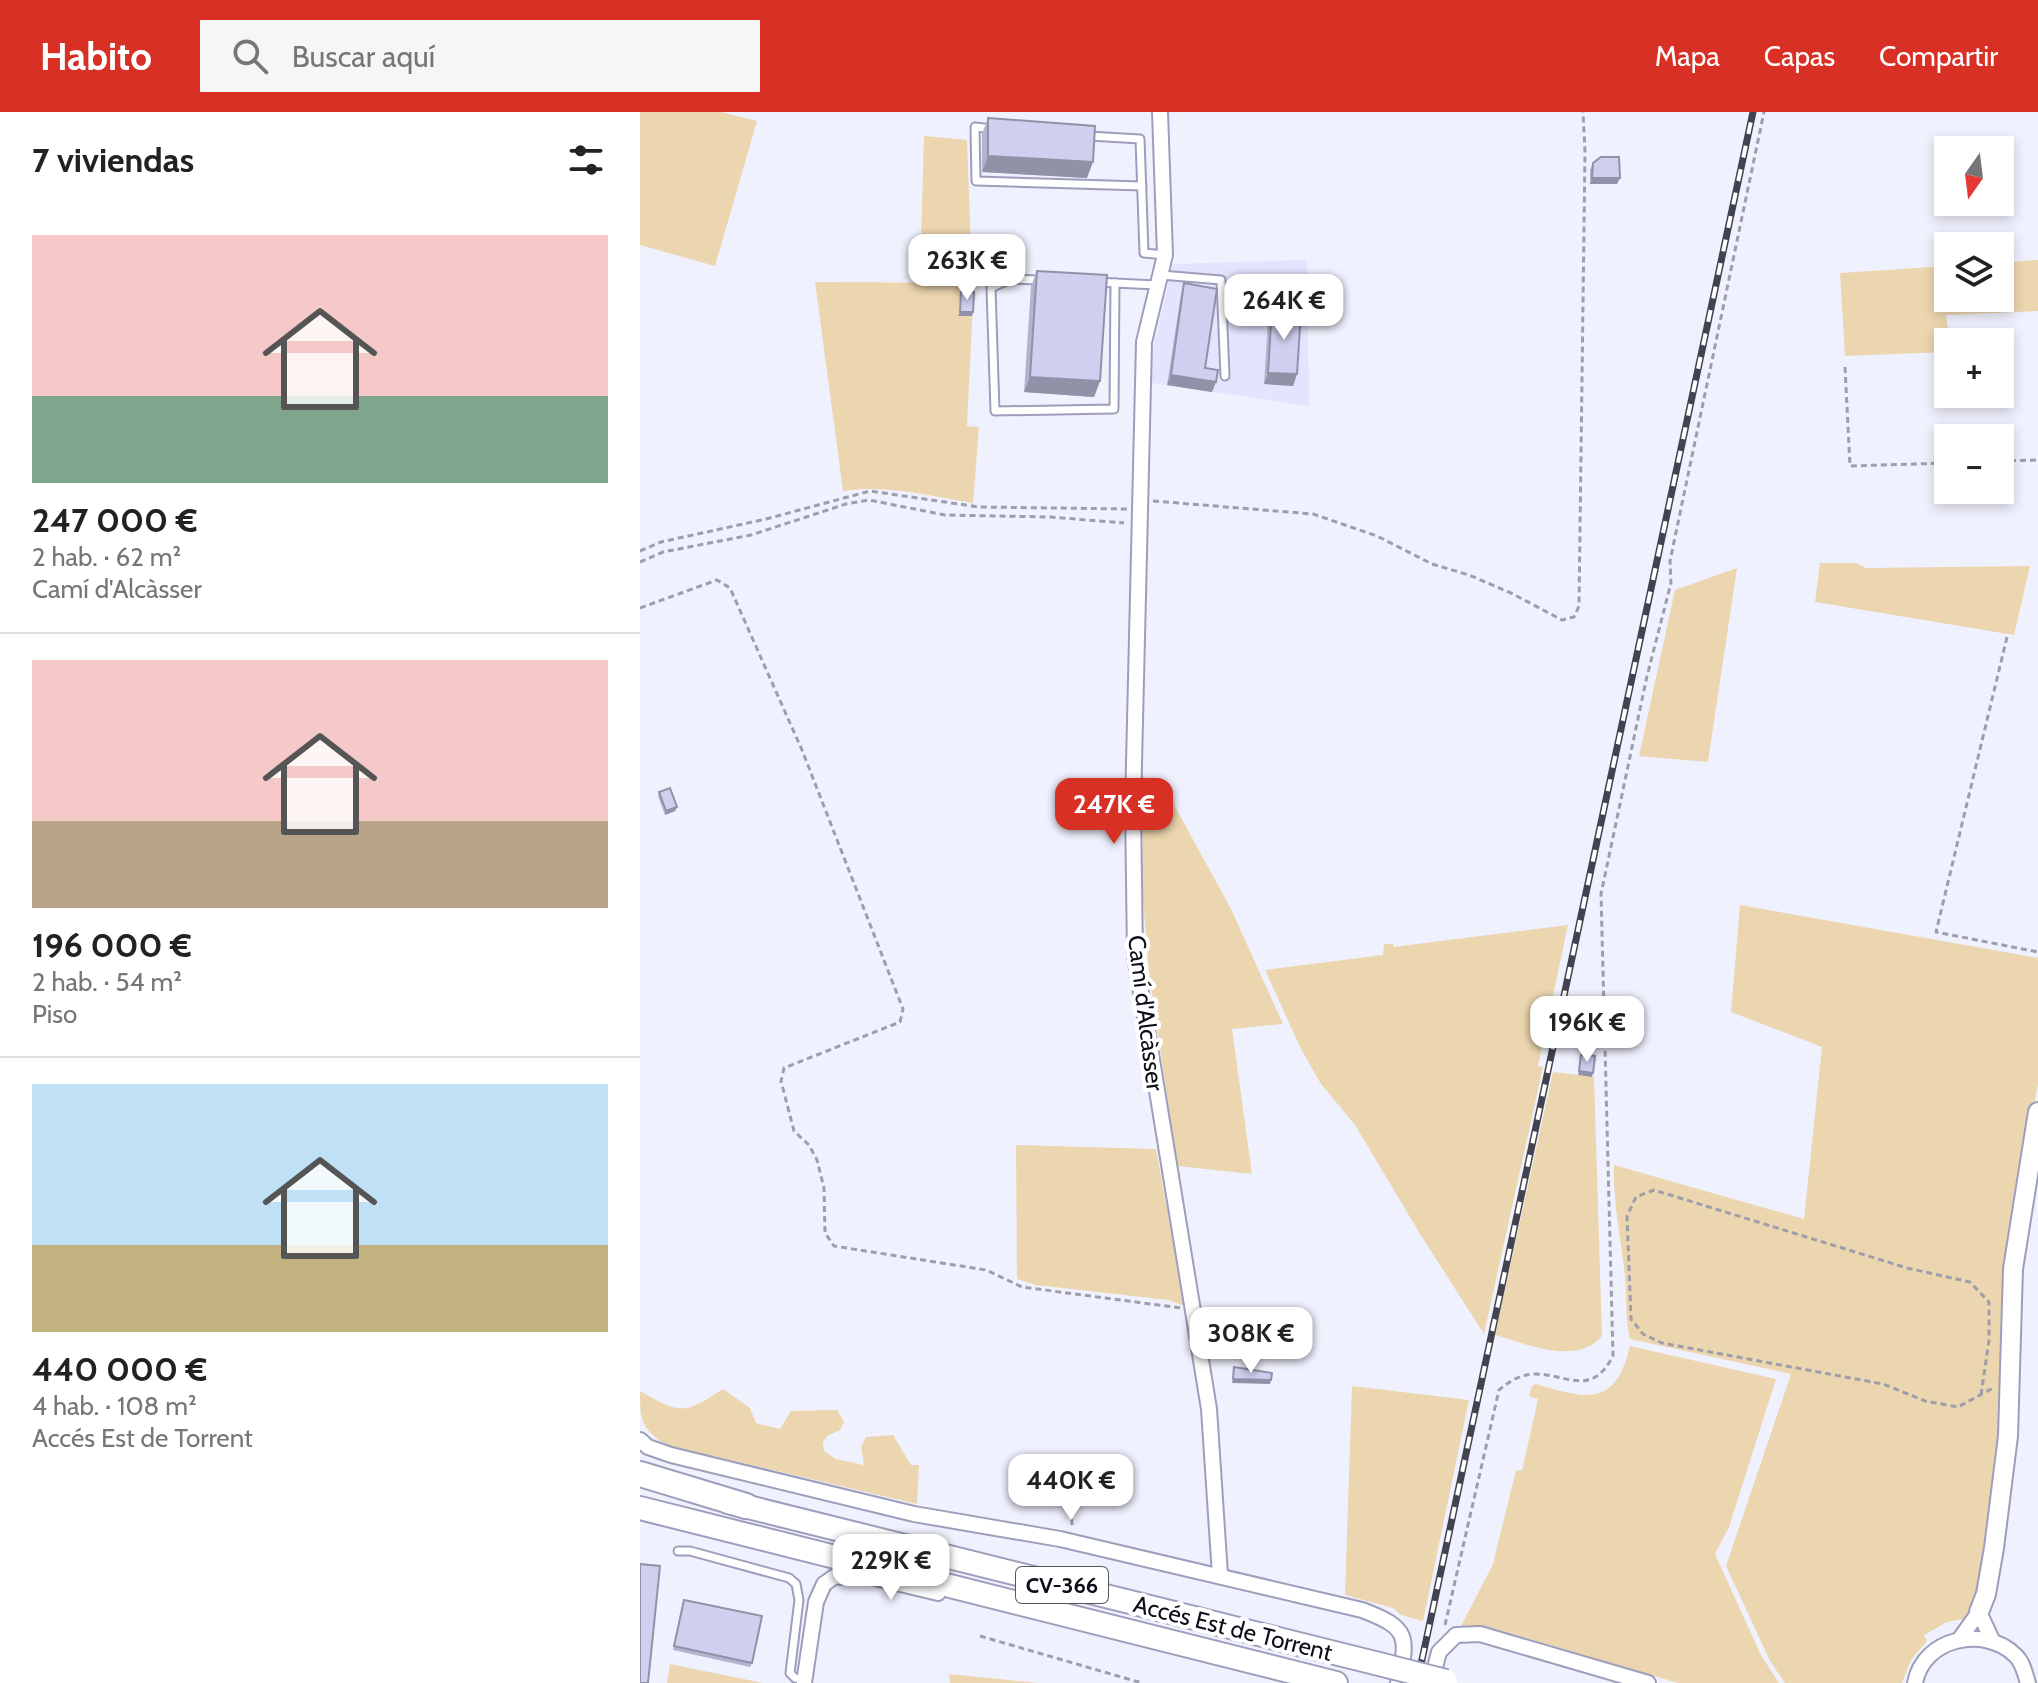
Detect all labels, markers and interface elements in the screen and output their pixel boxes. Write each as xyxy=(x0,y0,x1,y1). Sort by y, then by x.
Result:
search box xyxy=(200,20,760,92)
text: Habito xyxy=(40,33,152,80)
icon: search xyxy=(228,34,272,78)
text: Buscar aquí xyxy=(292,38,435,75)
text: Mapa xyxy=(1655,39,1720,73)
text: Capas xyxy=(1764,39,1835,73)
text: Compartir xyxy=(1879,39,1998,73)
north arrow xyxy=(1934,136,2014,216)
map controls xyxy=(1934,136,2014,504)
icon: filters xyxy=(564,138,608,182)
text: 7 viviendas xyxy=(32,139,194,181)
button: layers xyxy=(1934,232,2014,312)
pin: 263K € xyxy=(902,234,1032,302)
text: 263K € xyxy=(926,244,1008,276)
pin: 264K € xyxy=(1219,274,1349,342)
text: 264K € xyxy=(1242,284,1326,316)
icon: home xyxy=(248,287,392,431)
button: + xyxy=(1934,328,2014,408)
button: − xyxy=(1934,424,2014,504)
text: 247 000 € xyxy=(32,499,198,541)
text: 2 hab. · 62 m² xyxy=(32,541,181,573)
text: Camí d'Alcàsser xyxy=(32,573,202,605)
icon: home xyxy=(248,712,392,856)
pin: 247K € xyxy=(1049,778,1179,846)
text: 247K € xyxy=(1073,788,1155,820)
text: 196 000 € xyxy=(32,924,192,966)
street label: Camí d'Alcàsser xyxy=(1122,934,1170,1093)
text: 2 hab. · 54 m² xyxy=(32,966,182,998)
pin: 196K € xyxy=(1522,996,1652,1064)
text: Piso xyxy=(32,998,77,1030)
text: 196K € xyxy=(1548,1006,1626,1038)
icon: home xyxy=(248,1136,392,1280)
pin: 308K € xyxy=(1186,1307,1316,1375)
text: 308K € xyxy=(1208,1317,1294,1349)
text: 440 000 € xyxy=(32,1348,207,1390)
text: 4 hab. · 108 m² xyxy=(32,1390,197,1422)
text: Accés Est de Torrent xyxy=(32,1422,253,1454)
pin: 440K € xyxy=(1006,1454,1136,1522)
text: 440K € xyxy=(1026,1464,1116,1496)
pin: 229K € xyxy=(826,1534,956,1602)
text: 229K € xyxy=(851,1544,931,1576)
road number: CV-366 xyxy=(1016,1567,1108,1603)
street label: Accés Est de Torrent xyxy=(1131,1589,1335,1667)

